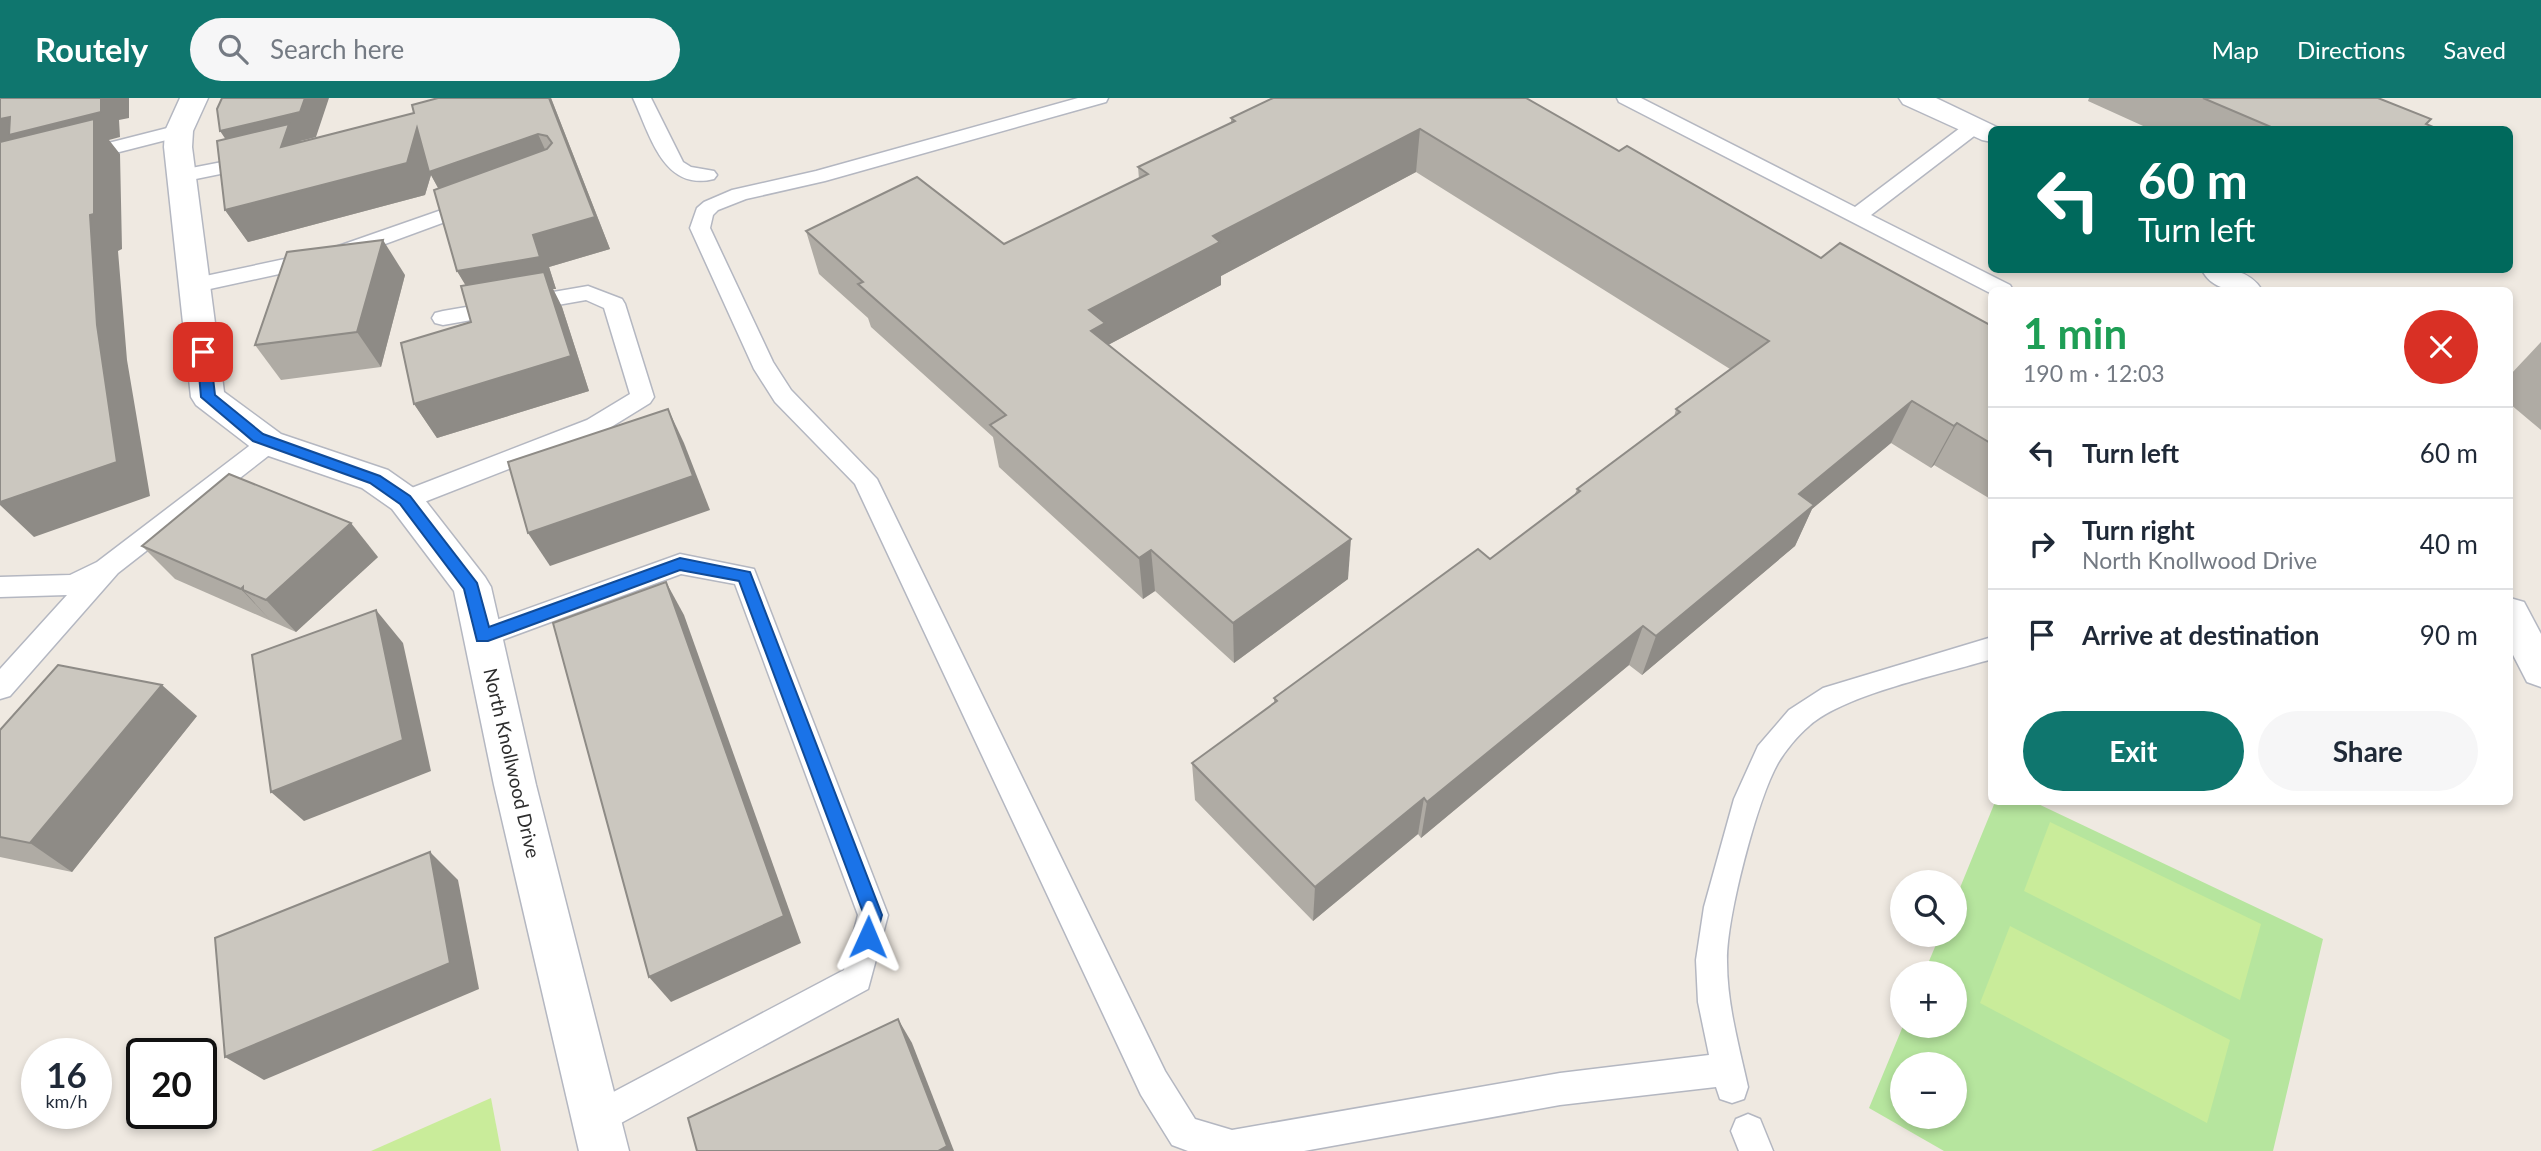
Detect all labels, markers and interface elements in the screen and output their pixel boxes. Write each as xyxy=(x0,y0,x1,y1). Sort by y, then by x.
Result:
search box xyxy=(190,18,680,81)
text: Routely xyxy=(35,29,148,69)
icon: search xyxy=(214,30,252,68)
text: Search here xyxy=(270,33,404,65)
text: Map xyxy=(2212,35,2259,64)
text: Directions xyxy=(2297,35,2405,64)
text: Saved xyxy=(2443,35,2506,64)
text: 60 m xyxy=(2138,151,2248,209)
icon: left xyxy=(2023,154,2114,245)
text: Turn left xyxy=(2138,210,2255,249)
text: 1 min xyxy=(2023,308,2127,358)
button: close xyxy=(2404,310,2478,384)
pin xyxy=(173,322,233,382)
icon: arrive xyxy=(184,333,222,371)
text: 190 m · 12:03 xyxy=(2023,359,2165,387)
icon: left xyxy=(2023,434,2061,472)
text: Turn left xyxy=(2082,437,2179,469)
text: 60 m xyxy=(2420,437,2478,469)
text: Turn right xyxy=(2082,514,2195,546)
icon: right xyxy=(2023,525,2061,563)
text: 40 m xyxy=(2420,528,2478,560)
text: North Knollwood Drive xyxy=(2082,546,2317,574)
icon: arrive xyxy=(2023,616,2061,654)
text: Arrive at destination xyxy=(2082,619,2319,651)
text: 90 m xyxy=(2420,619,2478,651)
street label: North Knollwood Drive xyxy=(479,666,546,860)
button: Exit xyxy=(2023,711,2244,791)
button: Share xyxy=(2258,711,2478,791)
map controls xyxy=(1890,870,1967,1129)
button: search xyxy=(1890,870,1967,947)
position arrow xyxy=(831,900,905,974)
button: + xyxy=(1890,961,1967,1038)
speed limit sign: 20 xyxy=(126,1038,217,1129)
button: − xyxy=(1890,1052,1967,1129)
text: 16 xyxy=(46,1053,87,1095)
text: km/h xyxy=(45,1090,88,1112)

